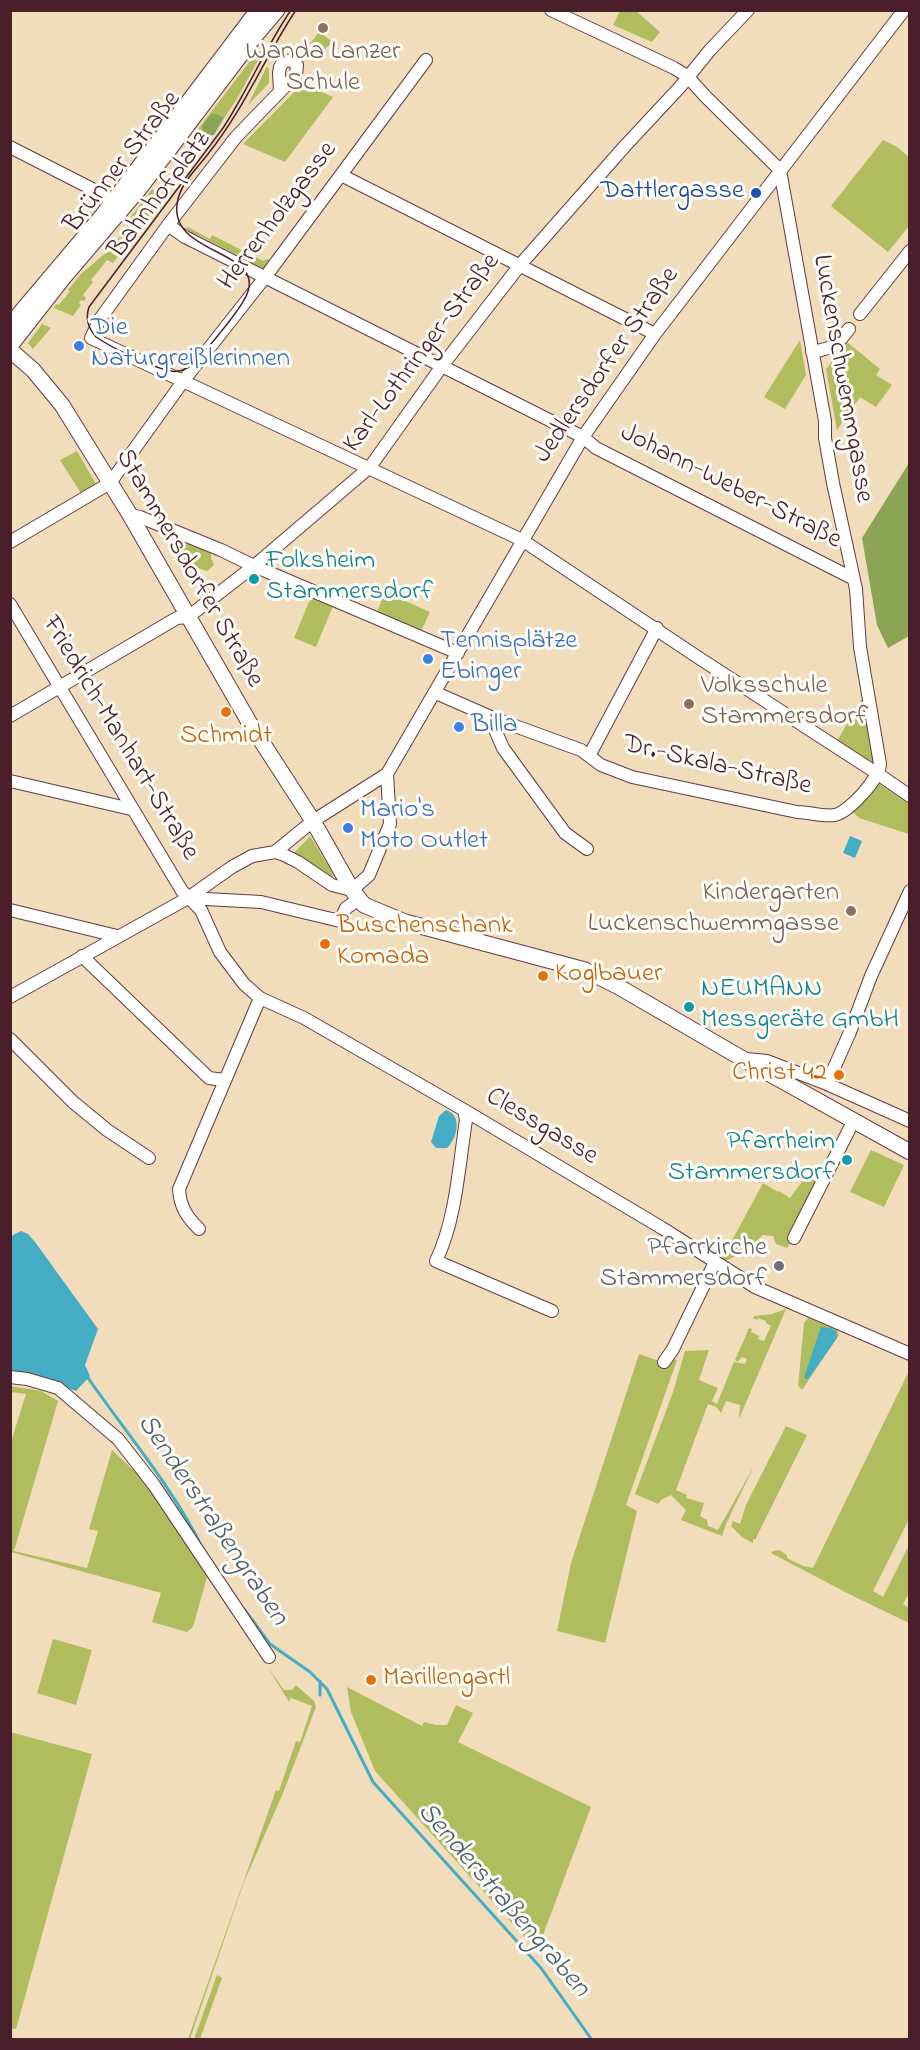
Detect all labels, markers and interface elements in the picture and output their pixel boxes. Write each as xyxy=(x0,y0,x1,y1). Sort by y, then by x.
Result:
marker: Wanda Lanzer Schule xyxy=(316,21,330,35)
place label: Wanda Lanzer Schule xyxy=(246,38,400,101)
street label: Brünner Straße xyxy=(58,86,190,240)
street label: Bahnhofplatz xyxy=(103,126,219,266)
street label: Herrenholzgasse xyxy=(212,136,346,298)
place label: Dattlergasse xyxy=(600,177,744,209)
marker: Dattlergasse xyxy=(749,186,763,200)
street label: Karl-Lothringer-Straße xyxy=(337,248,509,460)
street label: Luckenschwemmgasse xyxy=(803,253,879,505)
street label: Jedlersdorfer Straße xyxy=(528,262,688,470)
place label: Die Naturgreißlerinnen xyxy=(91,314,290,377)
marker: Die Naturgreißlerinnen xyxy=(72,339,86,353)
street label: Johann-Weber-Straße xyxy=(614,418,846,558)
street label: Stammersdorfer Straße xyxy=(106,444,270,694)
place label: Folksheim Stammersdorf xyxy=(266,547,433,610)
marker: Folksheim Stammersdorf xyxy=(247,572,261,586)
street label: Friedrich-Manhart-Straße xyxy=(33,611,205,867)
place label: Tennisplätze Ebinger xyxy=(440,627,577,690)
marker: Tennisplätze Ebinger xyxy=(421,652,435,666)
place label: Volksschule Stammersdorf xyxy=(701,672,868,735)
marker: Volksschule Stammersdorf xyxy=(682,697,696,711)
marker: Schmidt xyxy=(219,705,233,719)
place label: Billa xyxy=(471,711,518,743)
marker: Billa xyxy=(452,720,466,734)
place label: Schmidt xyxy=(180,722,272,754)
street label: Dr.-Skala-Straße xyxy=(620,730,814,804)
place label: Mario's Moto Outlet xyxy=(360,796,488,859)
marker: Mario's Moto Outlet xyxy=(341,821,355,835)
place label: Kindergarten Luckenschwemmgasse xyxy=(588,879,839,942)
marker: Kindergarten Luckenschwemmgasse xyxy=(844,904,858,918)
place label: Buschenschank Komada xyxy=(337,912,513,975)
marker: Buschenschank Komada xyxy=(318,937,332,951)
place label: Koglbauer xyxy=(555,960,662,992)
marker: Koglbauer xyxy=(536,969,550,983)
place label: NEUMANN Messgeräte GmbH xyxy=(701,975,899,1038)
marker: NEUMANN Messgeräte GmbH xyxy=(682,1000,696,1014)
place label: Christ 42 xyxy=(732,1059,827,1091)
marker: Christ 42 xyxy=(832,1068,846,1082)
street label: Clessgasse xyxy=(479,1082,603,1174)
place label: Pfarrheim Stammersdorf xyxy=(668,1128,835,1191)
marker: Pfarrheim Stammersdorf xyxy=(840,1153,854,1167)
place label: Pfarrkirche Stammersdorf xyxy=(600,1234,767,1297)
marker: Pfarrkirche Stammersdorf xyxy=(772,1259,786,1273)
water label: Senderstraßengraben xyxy=(128,1409,294,1633)
place label: Marillengartl xyxy=(383,1664,510,1696)
marker: Marillengartl xyxy=(364,1673,378,1687)
water label: Senderstraßengraben xyxy=(408,1797,596,2005)

